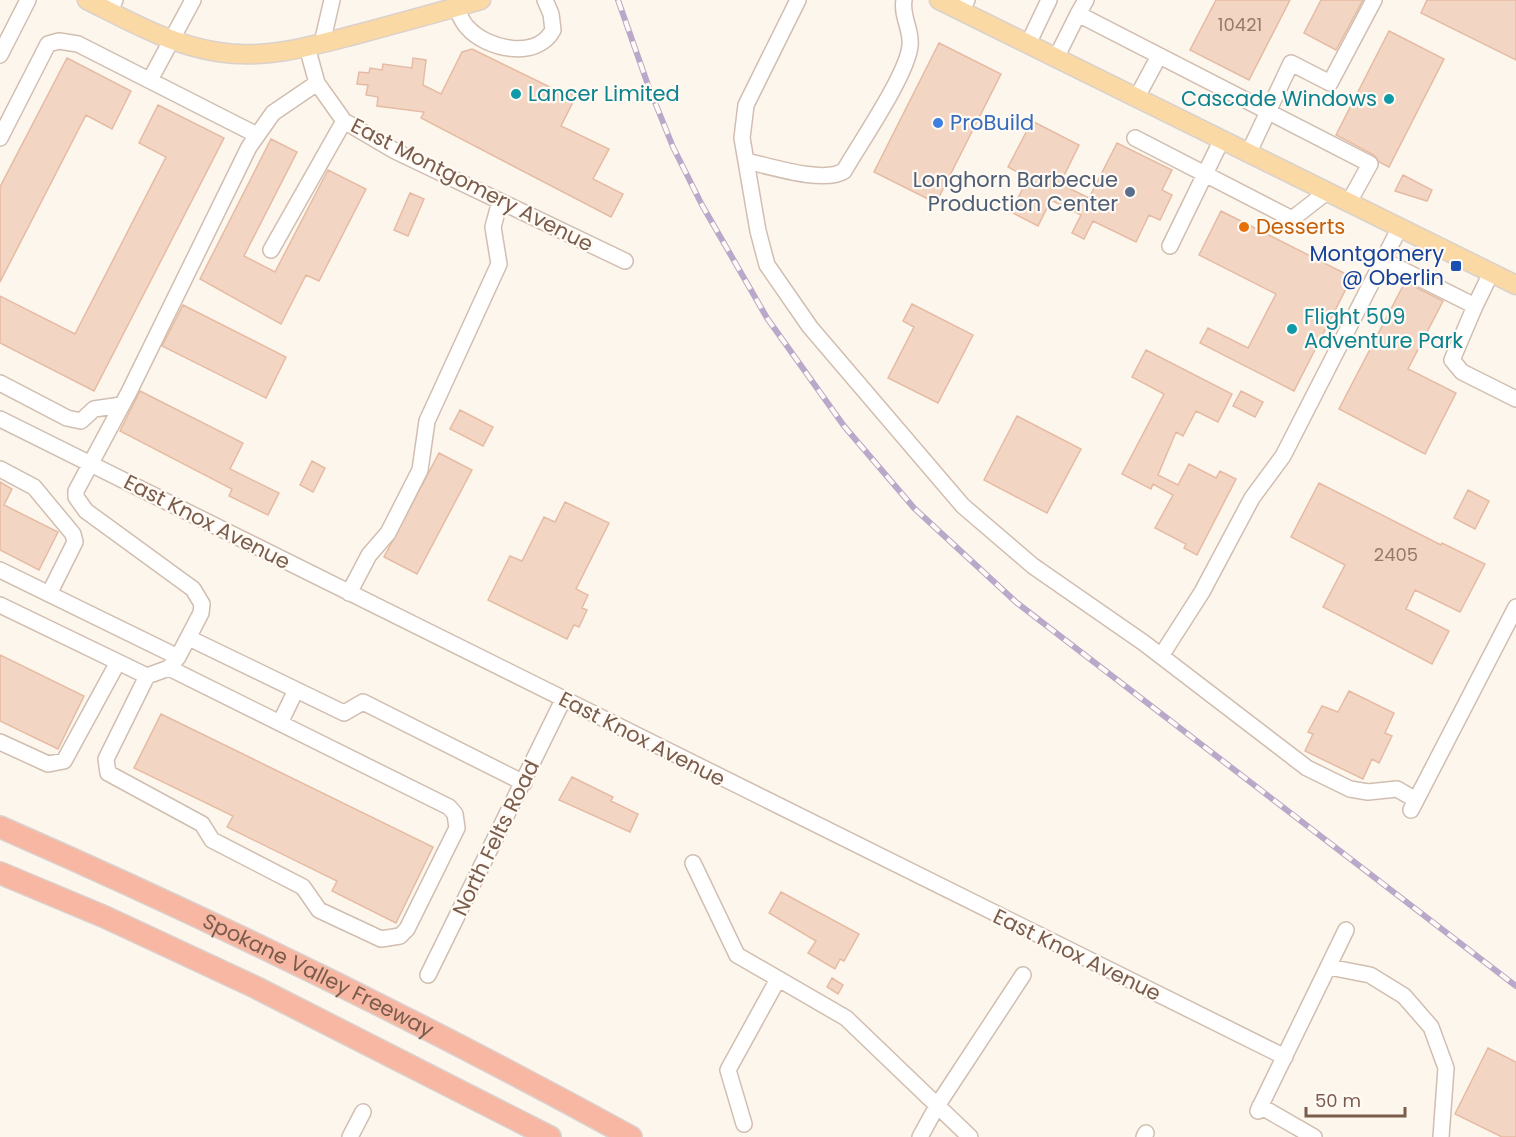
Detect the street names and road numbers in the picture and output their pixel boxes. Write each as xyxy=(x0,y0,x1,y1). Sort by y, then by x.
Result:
street label: East Montgomery Avenue xyxy=(346,111,598,258)
street label: East Knox Avenue xyxy=(119,467,295,576)
street label: East Knox Avenue xyxy=(554,684,730,793)
street label: North Felts Road xyxy=(445,755,546,921)
street label: East Knox Avenue xyxy=(989,901,1166,1008)
street label: Spokane Valley Freeway xyxy=(198,906,439,1044)

